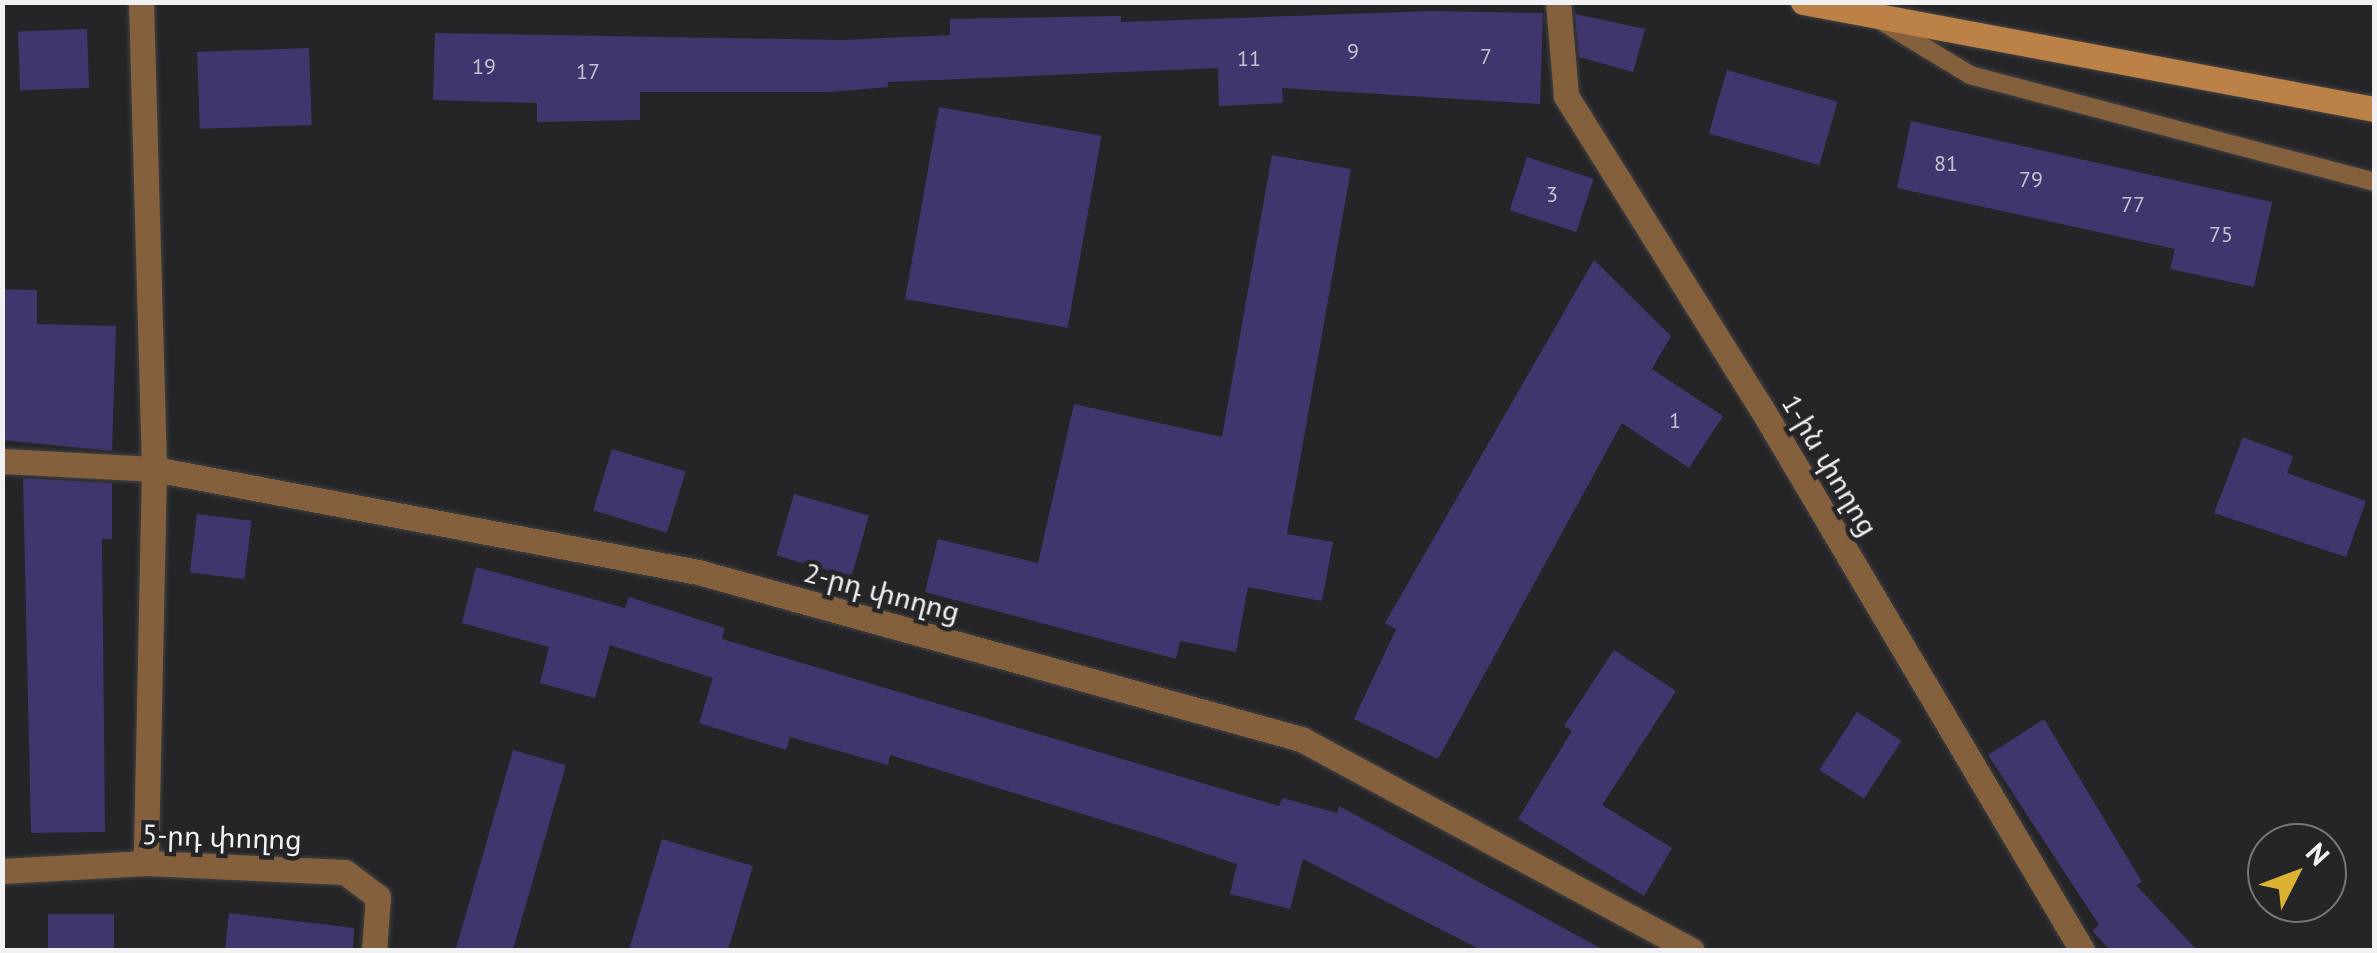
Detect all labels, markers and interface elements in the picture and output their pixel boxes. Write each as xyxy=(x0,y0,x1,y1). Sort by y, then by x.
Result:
house number: 9 xyxy=(1347,39,1359,65)
house number: 7 xyxy=(1480,44,1492,70)
house number: 11 xyxy=(1237,46,1261,72)
house number: 19 xyxy=(472,54,496,80)
house number: 17 xyxy=(576,59,600,85)
house number: 81 xyxy=(1934,151,1958,177)
house number: 79 xyxy=(2019,167,2043,193)
house number: 3 xyxy=(1546,182,1558,208)
house number: 77 xyxy=(2121,192,2145,218)
house number: 75 xyxy=(2209,222,2233,248)
street label: 1-ին փողոց xyxy=(1775,388,1885,542)
house number: 1 xyxy=(1669,408,1681,434)
street label: 2-րդ փողոց xyxy=(800,555,964,629)
street label: 5-րդ փողոց xyxy=(142,817,302,857)
north arrow xyxy=(2247,823,2347,923)
text: N xyxy=(2298,835,2338,873)

